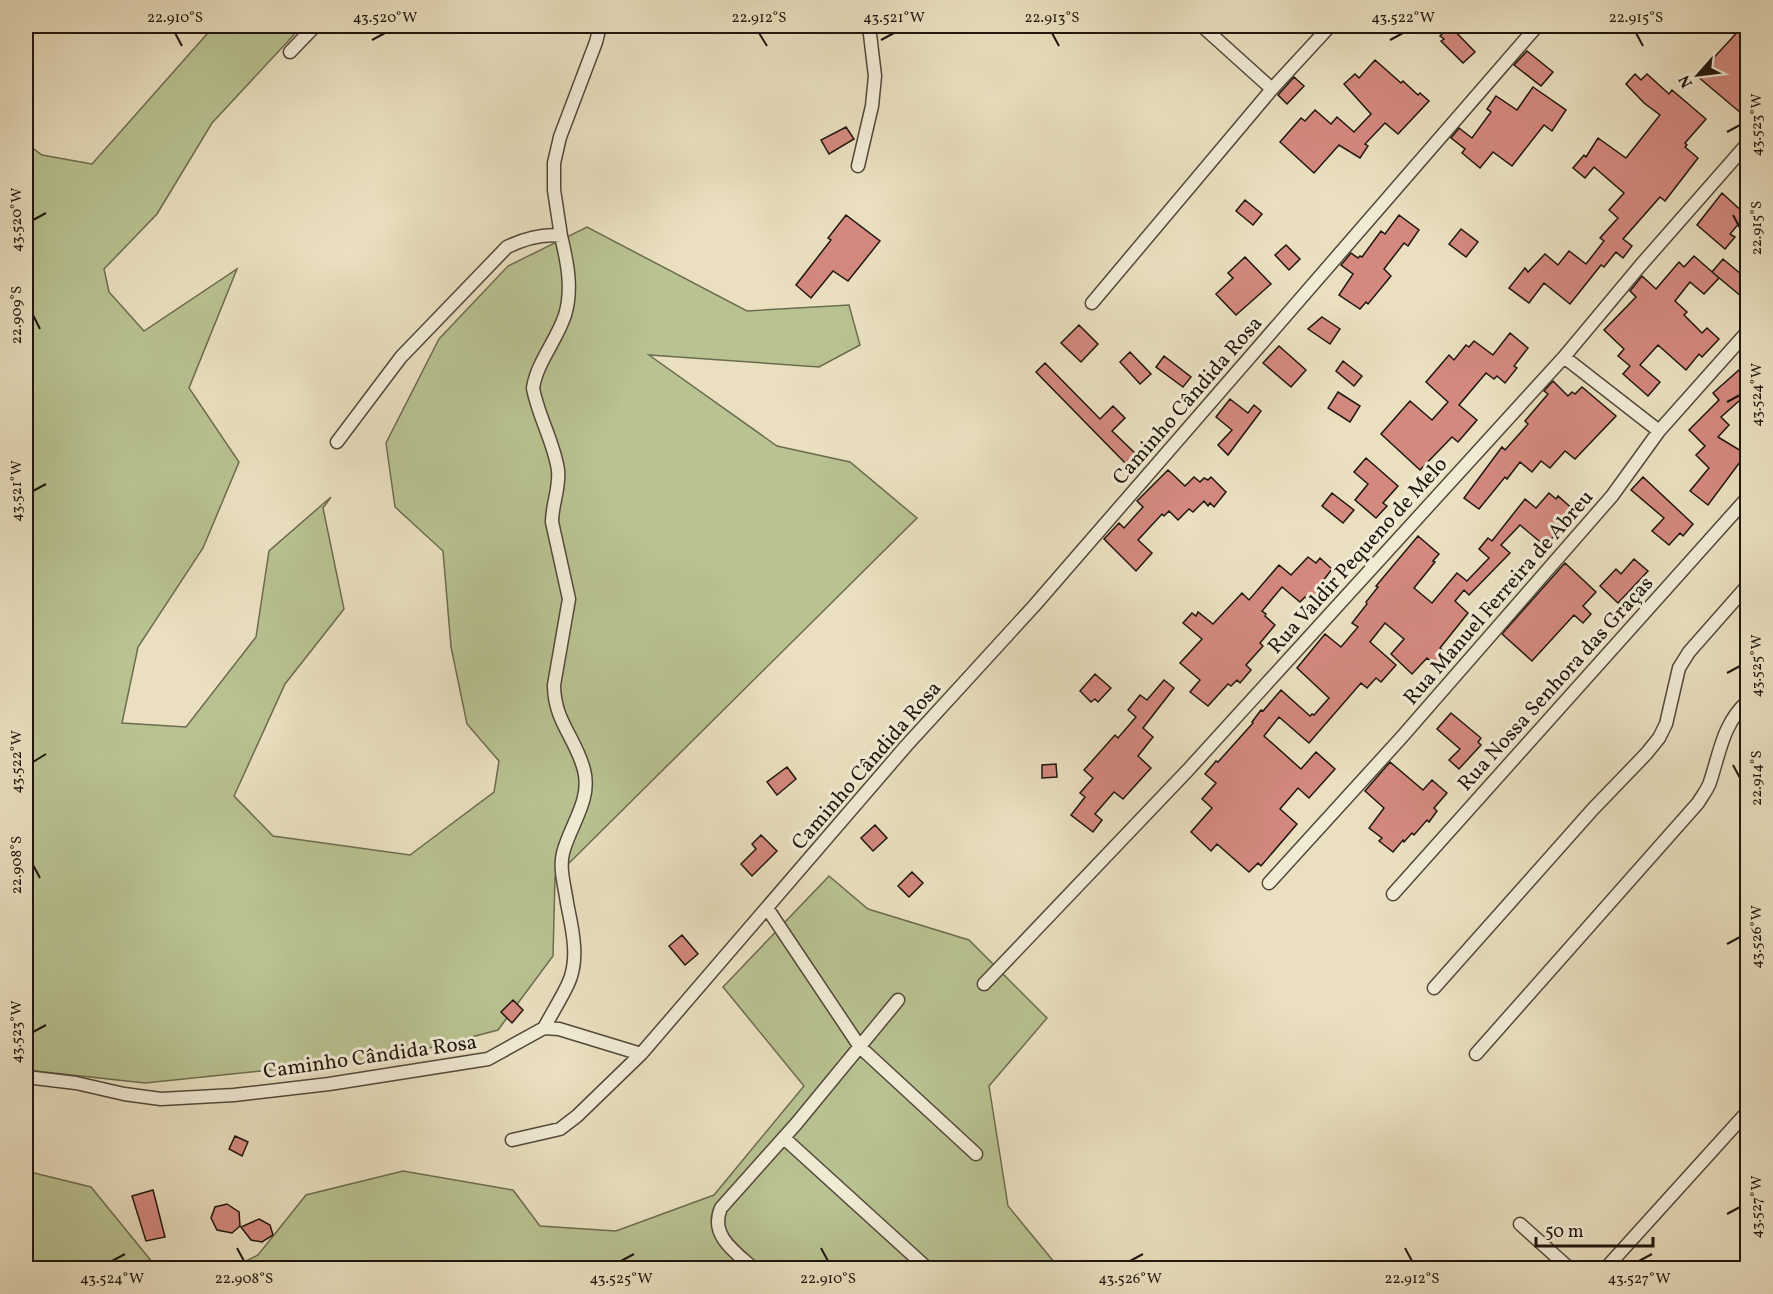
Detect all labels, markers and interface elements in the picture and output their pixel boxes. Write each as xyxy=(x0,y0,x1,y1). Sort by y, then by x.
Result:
text: 22.910°S xyxy=(147,8,203,29)
text: 43.520°W xyxy=(353,8,417,29)
text: 22.912°S xyxy=(731,8,787,29)
text: 43.521°W xyxy=(863,8,925,29)
text: 22.913°S xyxy=(1025,8,1080,29)
text: 43.522°W xyxy=(1371,8,1435,29)
text: 22.915°S xyxy=(1609,8,1663,29)
north arrow xyxy=(1668,45,1728,105)
text: N xyxy=(1674,70,1699,91)
text: 43.523°W xyxy=(1747,93,1768,157)
text: 43.520°W xyxy=(7,188,28,252)
text: 22.915°S xyxy=(1747,201,1768,255)
text: 22.909°S xyxy=(7,286,28,344)
street label: Caminho Cândida Rosa xyxy=(1107,310,1270,492)
text: 43.524°W xyxy=(1747,363,1768,427)
street label: Rua Valdir Pequeno de Melo xyxy=(1262,451,1455,661)
text: 43.521°W xyxy=(7,460,28,522)
street label: Rua Manuel Ferreira de Abreu xyxy=(1397,484,1601,712)
street label: Rua Nossa Senhora das Graças xyxy=(1452,570,1661,798)
text: 43.525°W xyxy=(1747,634,1768,698)
street label: Caminho Cândida Rosa xyxy=(786,675,949,857)
text: 43.522°W xyxy=(7,730,28,794)
text: 22.914°S xyxy=(1747,750,1768,806)
text: 22.908°S xyxy=(7,836,28,894)
text: 43.526°W xyxy=(1747,905,1768,969)
text: 43.523°W xyxy=(7,1000,28,1064)
street label: Caminho Cândida Rosa xyxy=(262,1028,479,1087)
text: 43.527°W xyxy=(1747,1176,1768,1238)
scale bar xyxy=(1536,1210,1653,1248)
text: 50 m xyxy=(1545,1220,1584,1245)
text: 43.524°W xyxy=(80,1269,144,1290)
text: 22.908°S xyxy=(215,1269,273,1290)
text: 43.525°W xyxy=(589,1269,653,1290)
text: 22.910°S xyxy=(800,1269,856,1290)
text: 43.526°W xyxy=(1098,1269,1162,1290)
text: 22.912°S xyxy=(1384,1269,1440,1290)
text: 43.527°W xyxy=(1608,1269,1670,1290)

